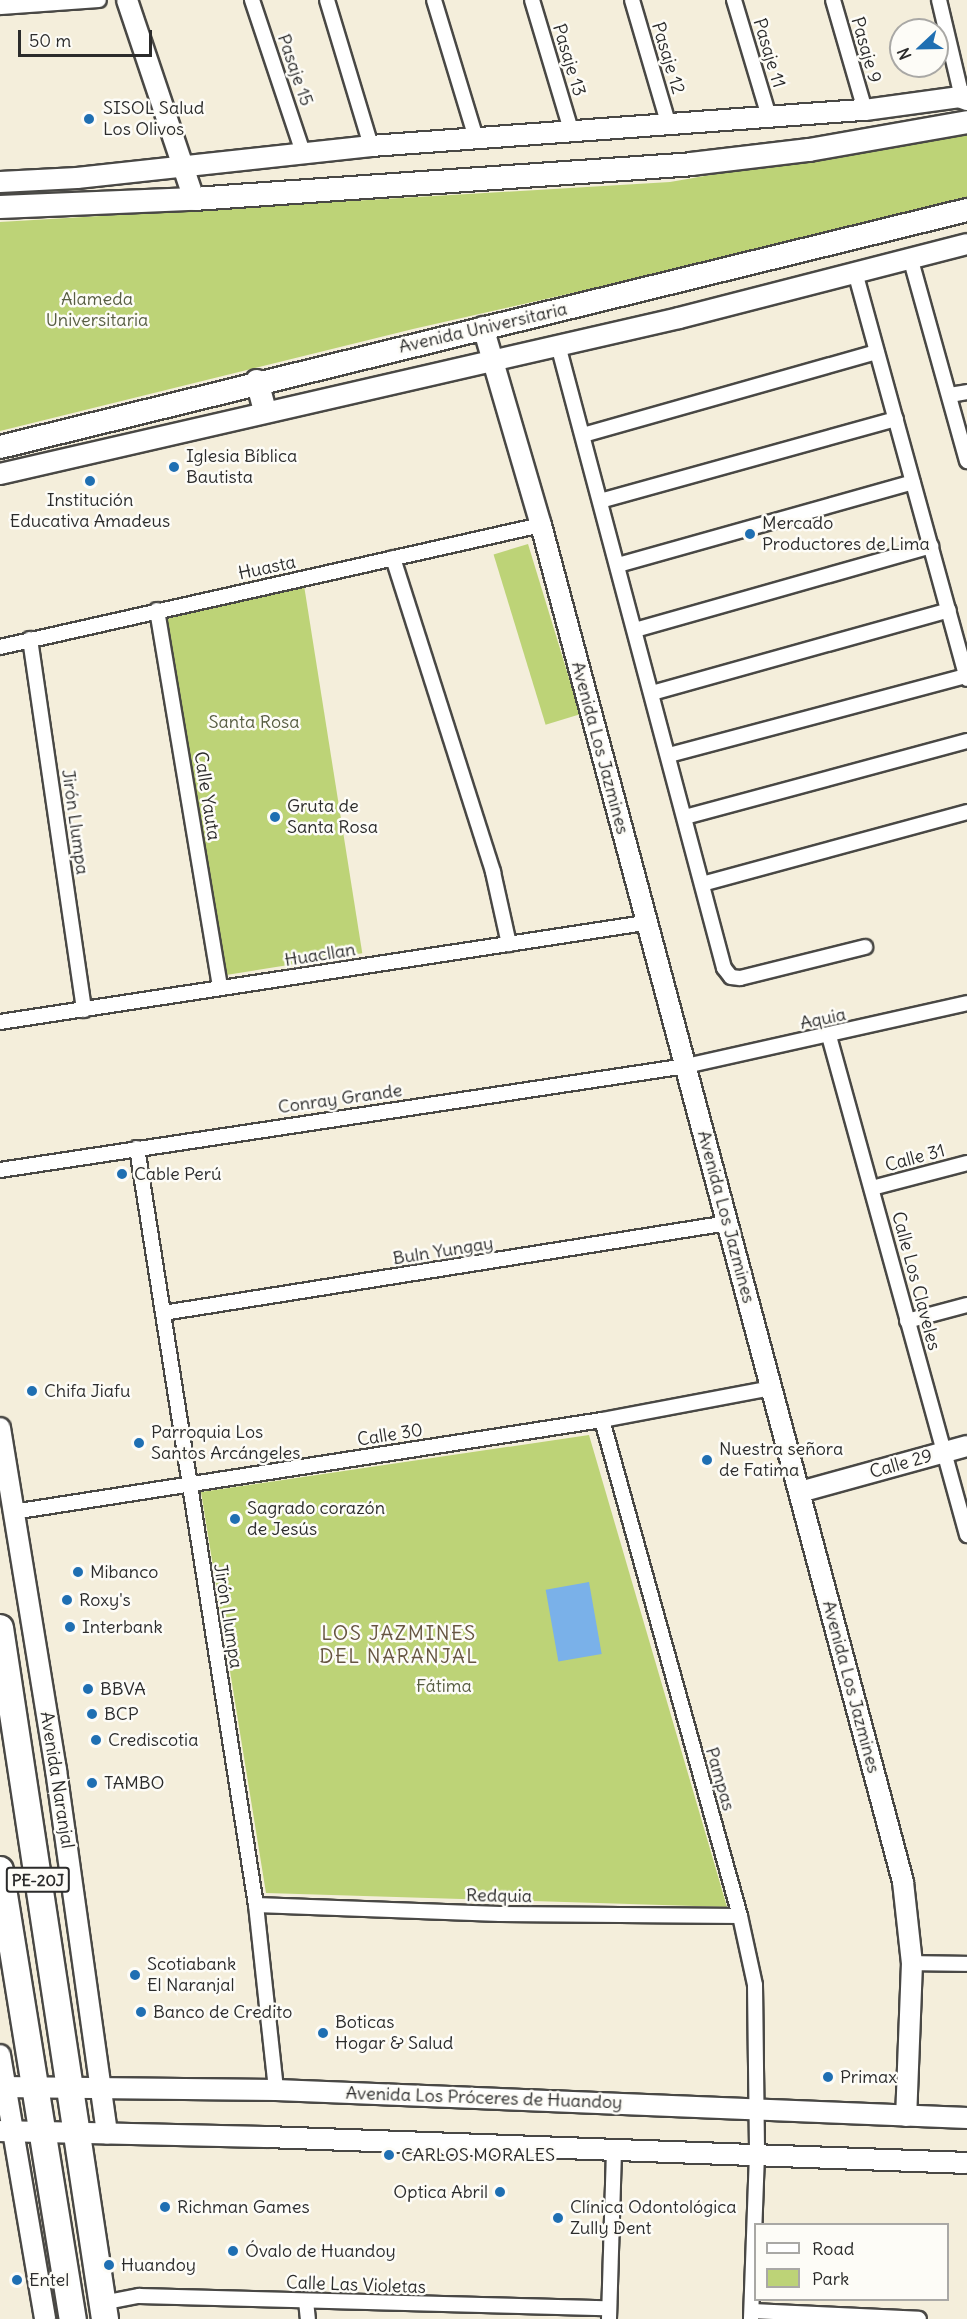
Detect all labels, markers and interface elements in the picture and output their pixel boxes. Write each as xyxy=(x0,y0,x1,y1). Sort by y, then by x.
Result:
street label: Pasaje 9 xyxy=(846,15,886,85)
street label: Pasaje 11 xyxy=(748,16,790,90)
scale bar xyxy=(21,18,154,56)
north arrow xyxy=(889,18,949,78)
street label: Pasaje 12 xyxy=(647,19,689,97)
street label: Pasaje 13 xyxy=(548,21,590,99)
text: 50 m xyxy=(29,29,71,52)
street label: Pasaje 15 xyxy=(273,31,317,109)
text: N xyxy=(893,45,916,63)
place label: SISOL Salud Los Olivos xyxy=(103,98,204,140)
marker: SISOL Salud Los Olivos xyxy=(80,110,98,128)
park label: Alameda Universitaria xyxy=(46,289,148,332)
street label: Avenida Universitaria xyxy=(397,298,569,358)
place label: Iglesia Bíblica Bautista xyxy=(186,446,297,488)
marker: Iglesia Bíblica Bautista xyxy=(167,460,181,474)
marker: Institución Educativa Amadeus xyxy=(83,474,97,488)
place label: Institución Educativa Amadeus xyxy=(10,490,170,532)
place label: Mercado Productores de Lima xyxy=(762,513,930,556)
marker: Mercado Productores de Lima xyxy=(743,527,757,541)
street label: Huasta xyxy=(236,551,298,585)
street label: Avenida Los Jazmines xyxy=(567,659,633,837)
park label: Santa Rosa xyxy=(208,711,300,733)
street label: Calle Yauta xyxy=(189,750,225,842)
street label: Jirón Llumpa xyxy=(57,768,93,876)
place label: Gruta de Santa Rosa xyxy=(287,796,378,838)
marker: Gruta de Santa Rosa xyxy=(268,810,282,824)
street label: Huacllan xyxy=(283,939,357,971)
street label: Aquia xyxy=(798,1004,848,1034)
street label: Conray Grande xyxy=(277,1080,403,1118)
street label: Avenida Los Jazmines xyxy=(693,1128,759,1306)
street label: Calle 31 xyxy=(883,1140,947,1176)
place label: Cable Perú xyxy=(134,1163,222,1185)
marker: Cable Perú xyxy=(115,1167,129,1181)
street label: Calle Los Claveles xyxy=(887,1209,945,1353)
street label: Buln Yungay xyxy=(391,1232,495,1270)
place label: Chifa Jiafu xyxy=(44,1380,130,1402)
marker: Chifa Jiafu xyxy=(25,1384,39,1398)
street label: Calle 30 xyxy=(356,1419,424,1451)
place label: Parroquia Los Santos Arcángeles xyxy=(151,1422,300,1464)
marker: Parroquia Los Santos Arcángeles xyxy=(132,1436,146,1450)
place label: Nuestra señora de Fatima xyxy=(719,1439,843,1482)
street label: Calle 29 xyxy=(867,1445,935,1483)
marker: Nuestra señora de Fatima xyxy=(700,1453,714,1467)
place label: Sagrado corazón de Jesús xyxy=(247,1498,385,1540)
marker: Sagrado corazón de Jesús xyxy=(228,1512,242,1526)
place label: Mibanco xyxy=(90,1561,158,1583)
street label: Jirón Llumpa xyxy=(209,1562,247,1670)
marker: Mibanco xyxy=(71,1565,85,1579)
place label: Roxy's xyxy=(79,1589,131,1611)
marker: Roxy's xyxy=(60,1593,74,1607)
street label: Avenida Los Jazmines xyxy=(818,1598,884,1776)
place label: Interbank xyxy=(82,1616,163,1638)
marker: Interbank xyxy=(63,1620,77,1634)
district label: LOS JAZMINES DEL NARANJAL xyxy=(319,1621,479,1668)
park label: Fátima xyxy=(416,1675,472,1697)
place label: BBVA xyxy=(100,1678,146,1700)
marker: BBVA xyxy=(81,1682,95,1696)
place label: BCP xyxy=(104,1703,138,1725)
marker: BCP xyxy=(85,1707,99,1721)
street label: Avenida Naranjal xyxy=(36,1710,78,1850)
place label: Crediscotia xyxy=(108,1729,198,1751)
marker: Crediscotia xyxy=(89,1733,103,1747)
street label: Pampas xyxy=(701,1745,739,1813)
place label: TAMBO xyxy=(104,1772,165,1794)
marker: TAMBO xyxy=(85,1776,99,1790)
road number: PE-20J xyxy=(5,1867,71,1893)
street label: Redquia xyxy=(466,1885,532,1907)
place label: Scotiabank El Naranjal xyxy=(147,1954,236,1996)
marker: Scotiabank El Naranjal xyxy=(128,1968,142,1982)
place label: Banco de Credito xyxy=(153,2001,292,2023)
marker: Banco de Credito xyxy=(134,2005,148,2019)
place label: Boticas Hogar & Salud xyxy=(335,2012,453,2054)
marker: Boticas Hogar & Salud xyxy=(316,2026,330,2040)
place label: Primax xyxy=(840,2066,897,2088)
marker: Primax xyxy=(821,2070,835,2084)
street label: Avenida Los Próceres de Huandoy xyxy=(345,2082,623,2114)
place label: CARLOS MORALES xyxy=(401,2144,555,2166)
marker: CARLOS MORALES xyxy=(382,2148,396,2162)
place label: Optica Abril xyxy=(393,2181,488,2203)
marker: Optica Abril xyxy=(493,2185,507,2199)
place label: Richman Games xyxy=(177,2196,310,2218)
place label: Clínica Odontológica Zully Dent xyxy=(570,2197,737,2240)
marker: Richman Games xyxy=(158,2200,172,2214)
marker: Clínica Odontológica Zully Dent xyxy=(551,2211,565,2225)
legend xyxy=(754,2223,949,2301)
text: Road xyxy=(812,2237,854,2260)
place label: Óvalo de Huandoy xyxy=(245,2240,396,2262)
marker: Óvalo de Huandoy xyxy=(226,2244,240,2258)
place label: Huandoy xyxy=(121,2254,196,2276)
marker: Huandoy xyxy=(102,2258,116,2272)
text: Park xyxy=(812,2267,849,2290)
place label: Entel xyxy=(29,2269,69,2291)
street label: Calle Las Violetas xyxy=(286,2272,426,2298)
marker: Entel xyxy=(10,2273,24,2287)

